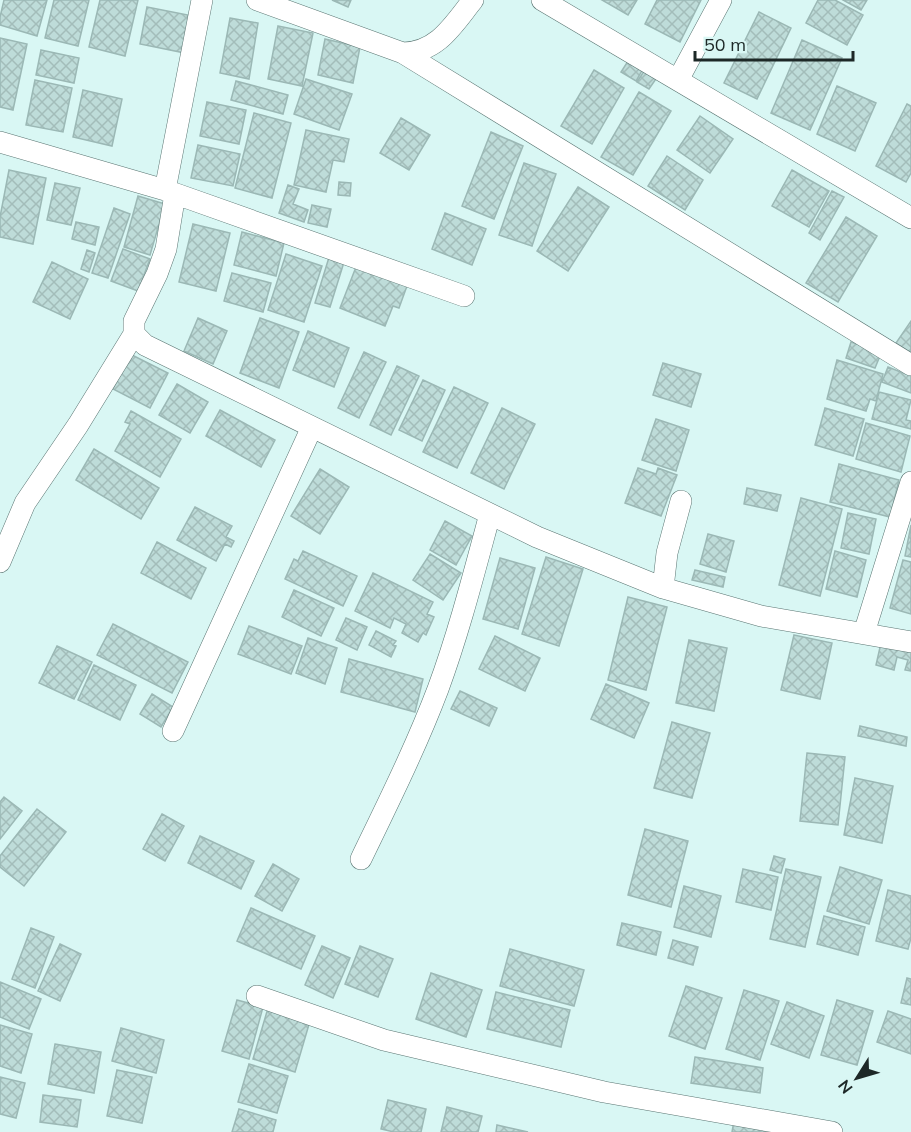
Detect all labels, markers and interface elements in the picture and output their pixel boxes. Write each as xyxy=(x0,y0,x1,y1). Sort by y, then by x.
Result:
scale bar xyxy=(695,24,852,62)
text: 50 m xyxy=(704,33,746,56)
north arrow xyxy=(827,1048,887,1108)
text: N xyxy=(833,1076,857,1098)

